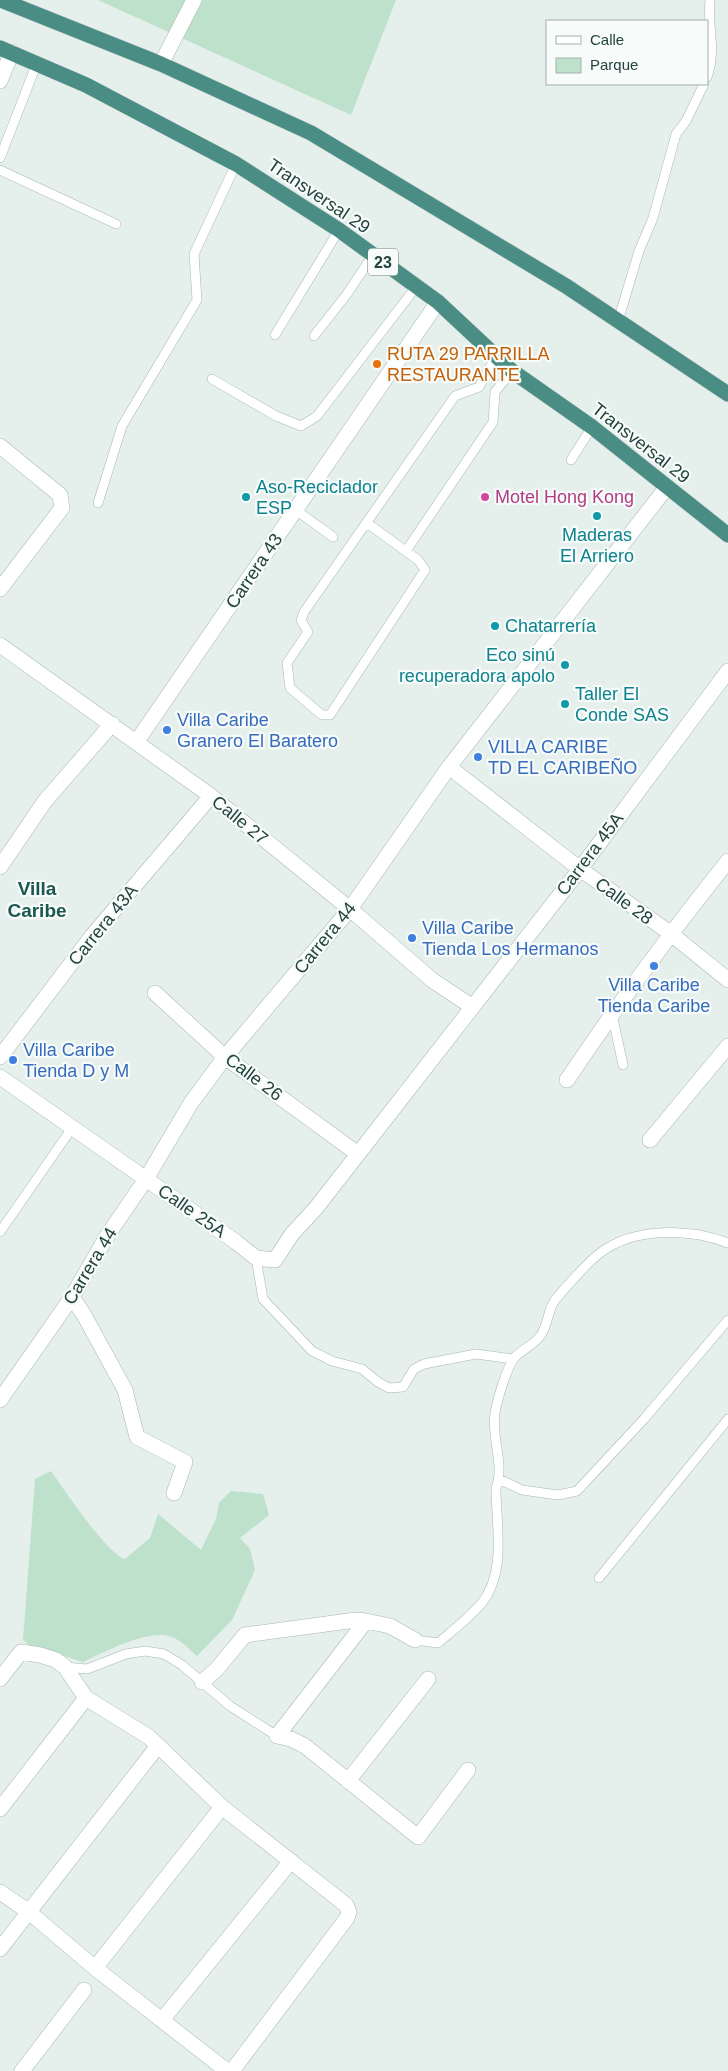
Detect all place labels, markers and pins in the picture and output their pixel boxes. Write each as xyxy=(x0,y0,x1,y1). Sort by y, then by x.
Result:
place label: RUTA 29 PARRILLA RESTAURANTE xyxy=(387,344,549,385)
marker: RUTA 29 PARRILLA RESTAURANTE xyxy=(371,358,383,370)
place label: Aso-Reciclador ESP xyxy=(256,477,378,518)
place label: Motel Hong Kong xyxy=(495,487,634,507)
marker: Aso-Reciclador ESP xyxy=(240,491,252,503)
marker: Motel Hong Kong xyxy=(479,491,491,503)
marker: Maderas El Arriero xyxy=(591,510,603,522)
place label: Maderas El Arriero xyxy=(560,525,634,566)
place label: Chatarrería xyxy=(505,616,597,636)
marker: Chatarrería xyxy=(489,620,501,632)
place label: Eco sinú recuperadora apolo xyxy=(399,645,555,686)
marker: Eco sinú recuperadora apolo xyxy=(559,659,571,671)
place label: Taller El Conde SAS xyxy=(575,684,669,725)
marker: Taller El Conde SAS xyxy=(559,698,571,710)
place label: Villa Caribe Granero El Baratero xyxy=(177,710,338,751)
marker: Villa Caribe Granero El Baratero xyxy=(161,724,173,736)
place label: VILLA CARIBE TD EL CARIBEÑO xyxy=(488,737,637,778)
marker: VILLA CARIBE TD EL CARIBEÑO xyxy=(472,751,484,763)
place label: Villa Caribe Tienda Los Hermanos xyxy=(422,918,598,959)
marker: Villa Caribe Tienda Los Hermanos xyxy=(406,932,418,944)
marker: Villa Caribe Tienda Caribe xyxy=(648,960,660,972)
place label: Villa Caribe Tienda Caribe xyxy=(598,975,710,1016)
place label: Villa Caribe Tienda D y M xyxy=(23,1040,129,1081)
marker: Villa Caribe Tienda D y M xyxy=(7,1054,19,1066)

